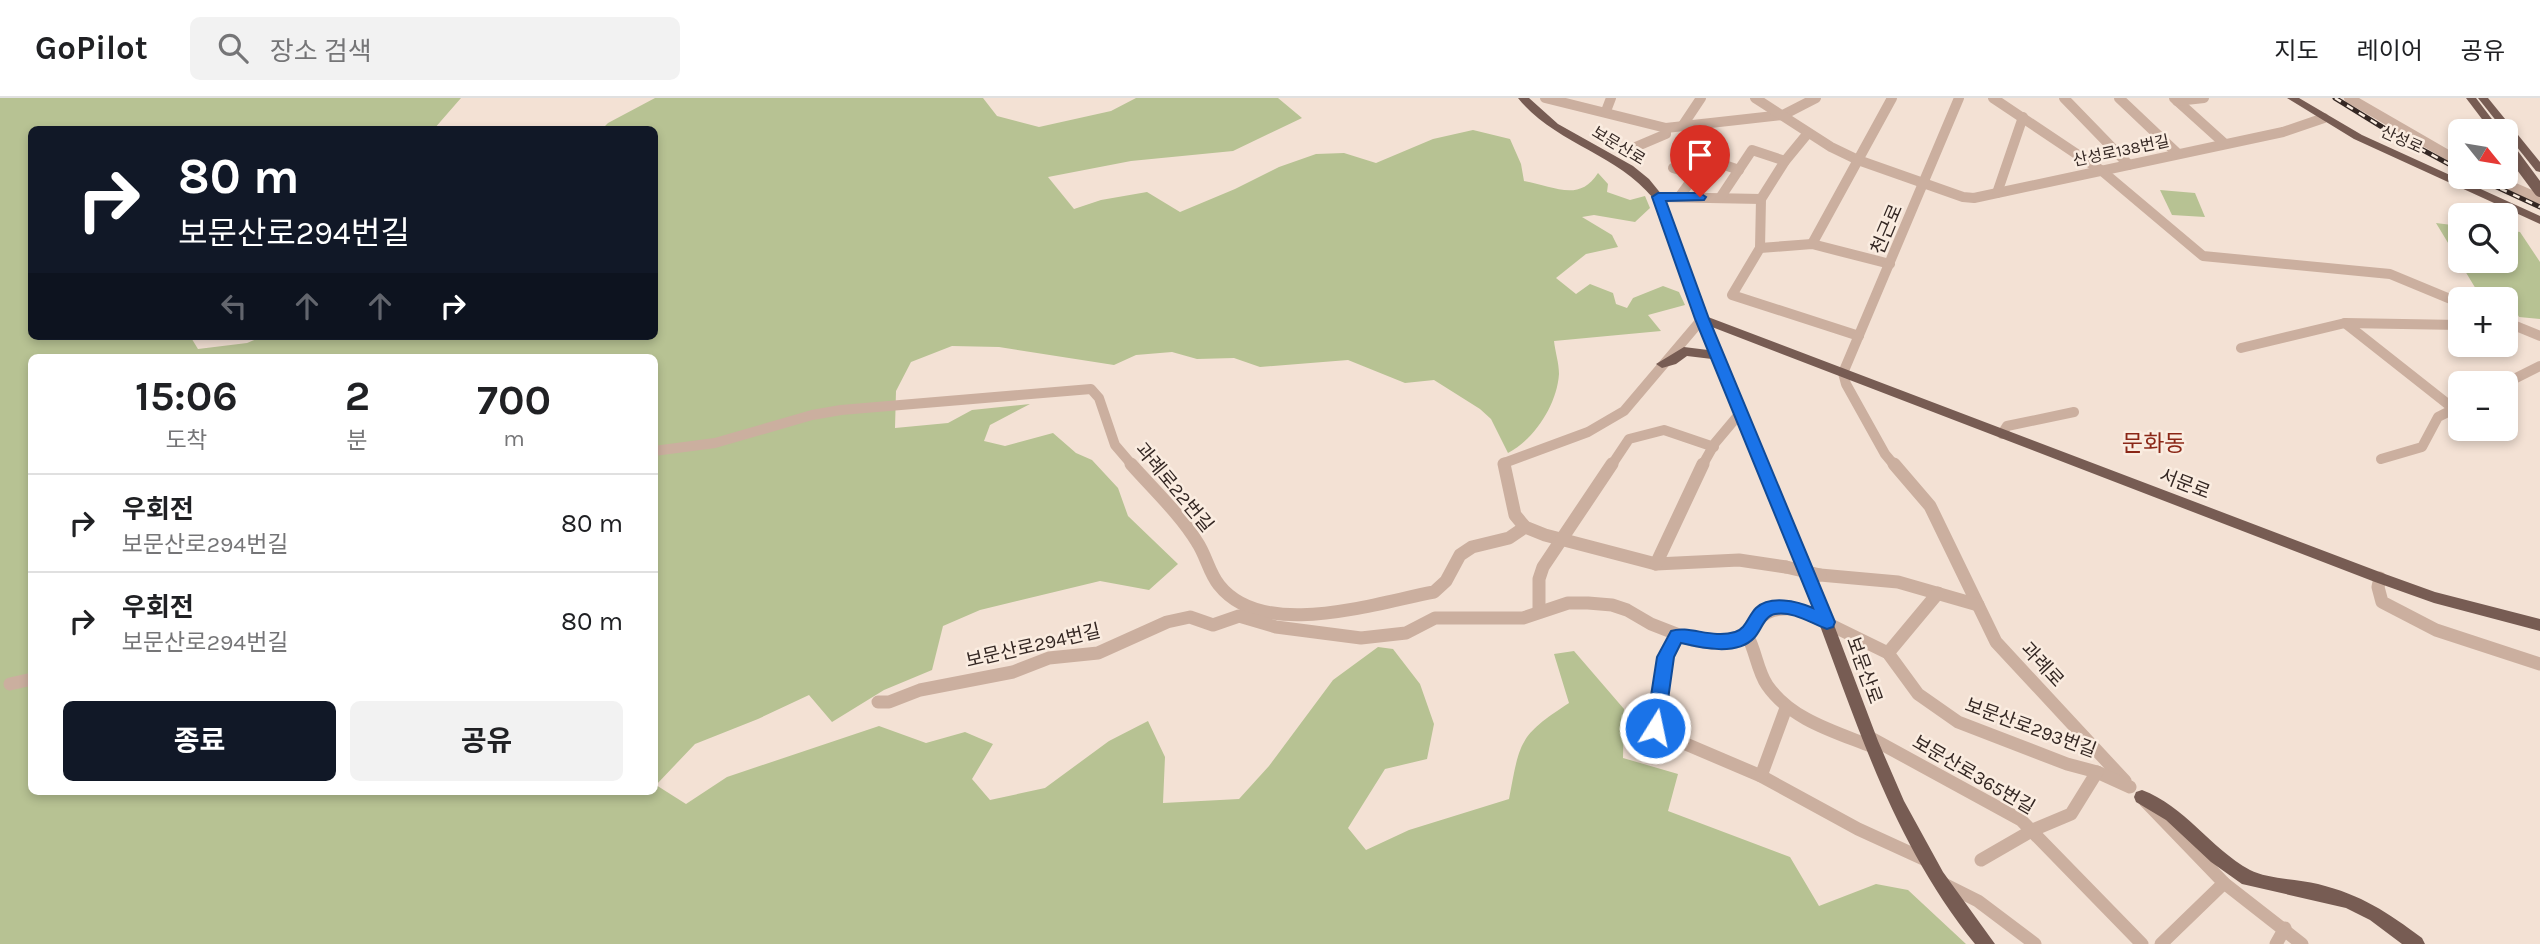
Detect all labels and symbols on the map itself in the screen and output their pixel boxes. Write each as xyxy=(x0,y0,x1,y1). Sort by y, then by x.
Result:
north arrow xyxy=(2448,119,2518,189)
street label: 보문산로 xyxy=(1589,122,1649,169)
street label: 산성로 xyxy=(2378,122,2426,157)
pin xyxy=(1670,125,1730,197)
street label: 산성로138번길 xyxy=(2071,131,2171,170)
street label: 천근로 xyxy=(1867,201,1907,258)
district label: 문화동 xyxy=(2122,430,2186,457)
street label: 과례로22번길 xyxy=(1131,439,1218,537)
street label: 서문로 xyxy=(2156,464,2213,504)
street label: 보문산로294번길 xyxy=(964,620,1103,672)
street label: 보문산로 xyxy=(1842,634,1886,707)
street label: 과례로 xyxy=(2016,638,2068,691)
position arrow xyxy=(1618,691,1692,765)
street label: 보문산로293번길 xyxy=(1962,694,2099,762)
street label: 보문산로365번길 xyxy=(1908,731,2039,819)

